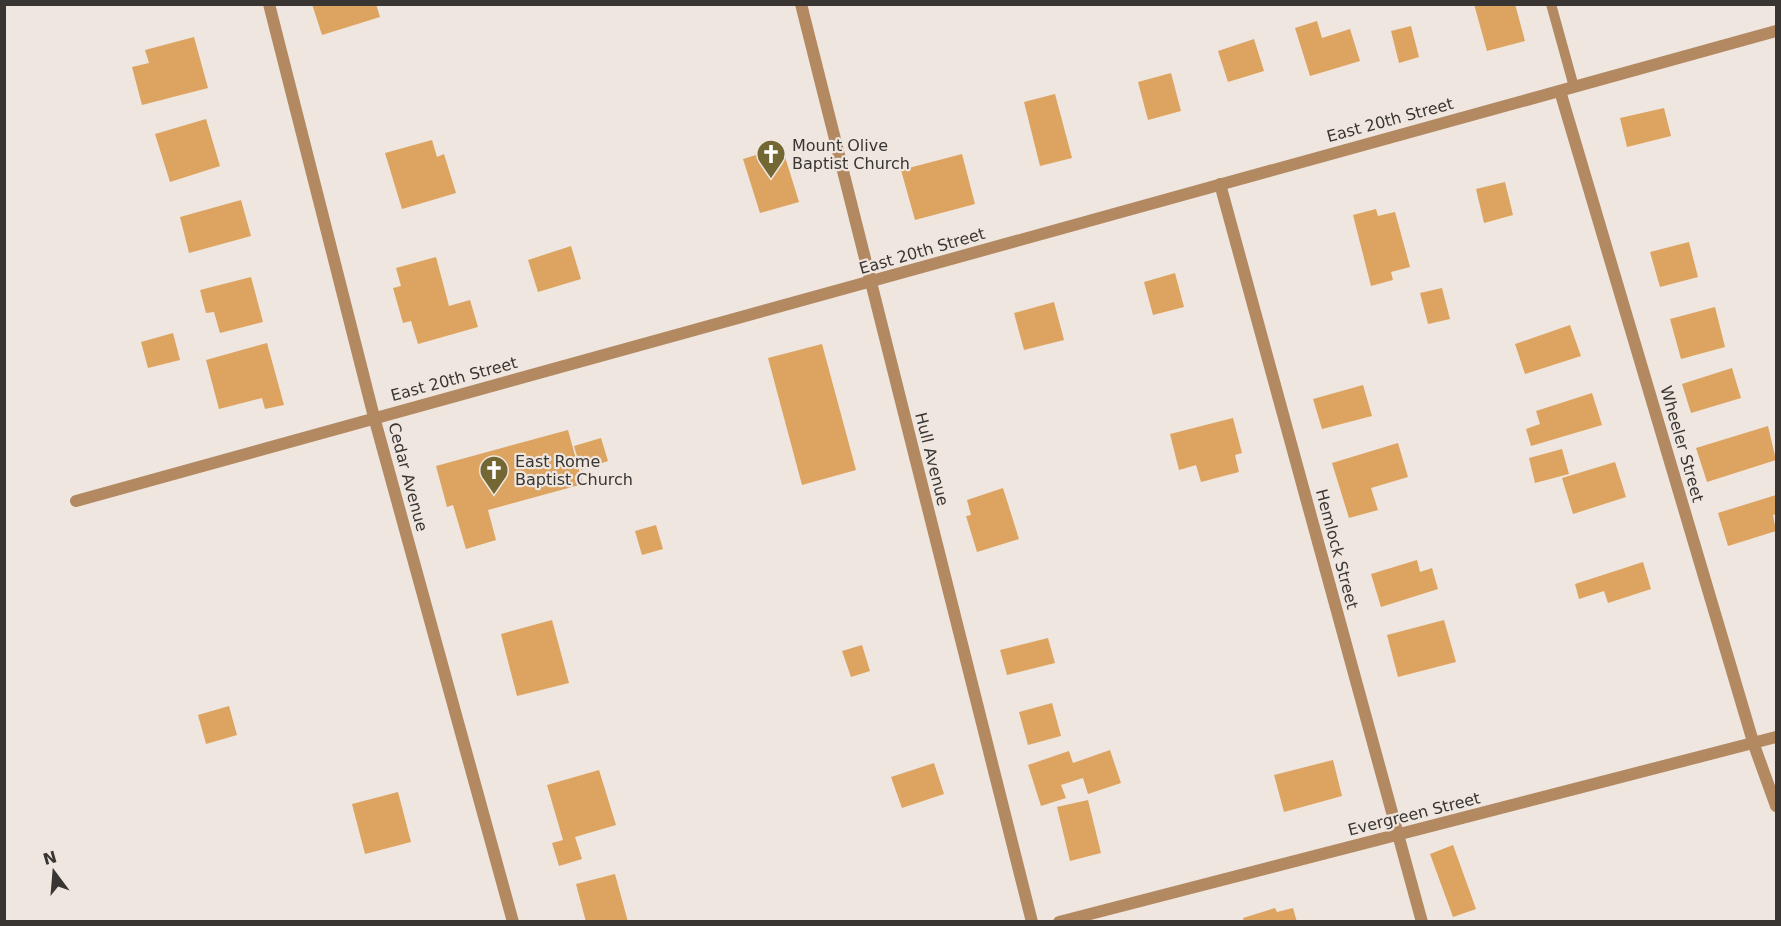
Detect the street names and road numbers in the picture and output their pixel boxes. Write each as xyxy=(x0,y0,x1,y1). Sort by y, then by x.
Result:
street label: East 20th Street xyxy=(1325,94,1455,146)
street label: East 20th Street xyxy=(857,224,987,278)
street label: East 20th Street xyxy=(389,353,519,405)
street label: Wheeler Street xyxy=(1656,384,1708,504)
street label: Hull Avenue xyxy=(911,410,953,508)
street label: Cedar Avenue xyxy=(384,420,432,534)
street label: Hemlock Street xyxy=(1312,487,1362,611)
street label: Evergreen Street xyxy=(1346,788,1482,840)

